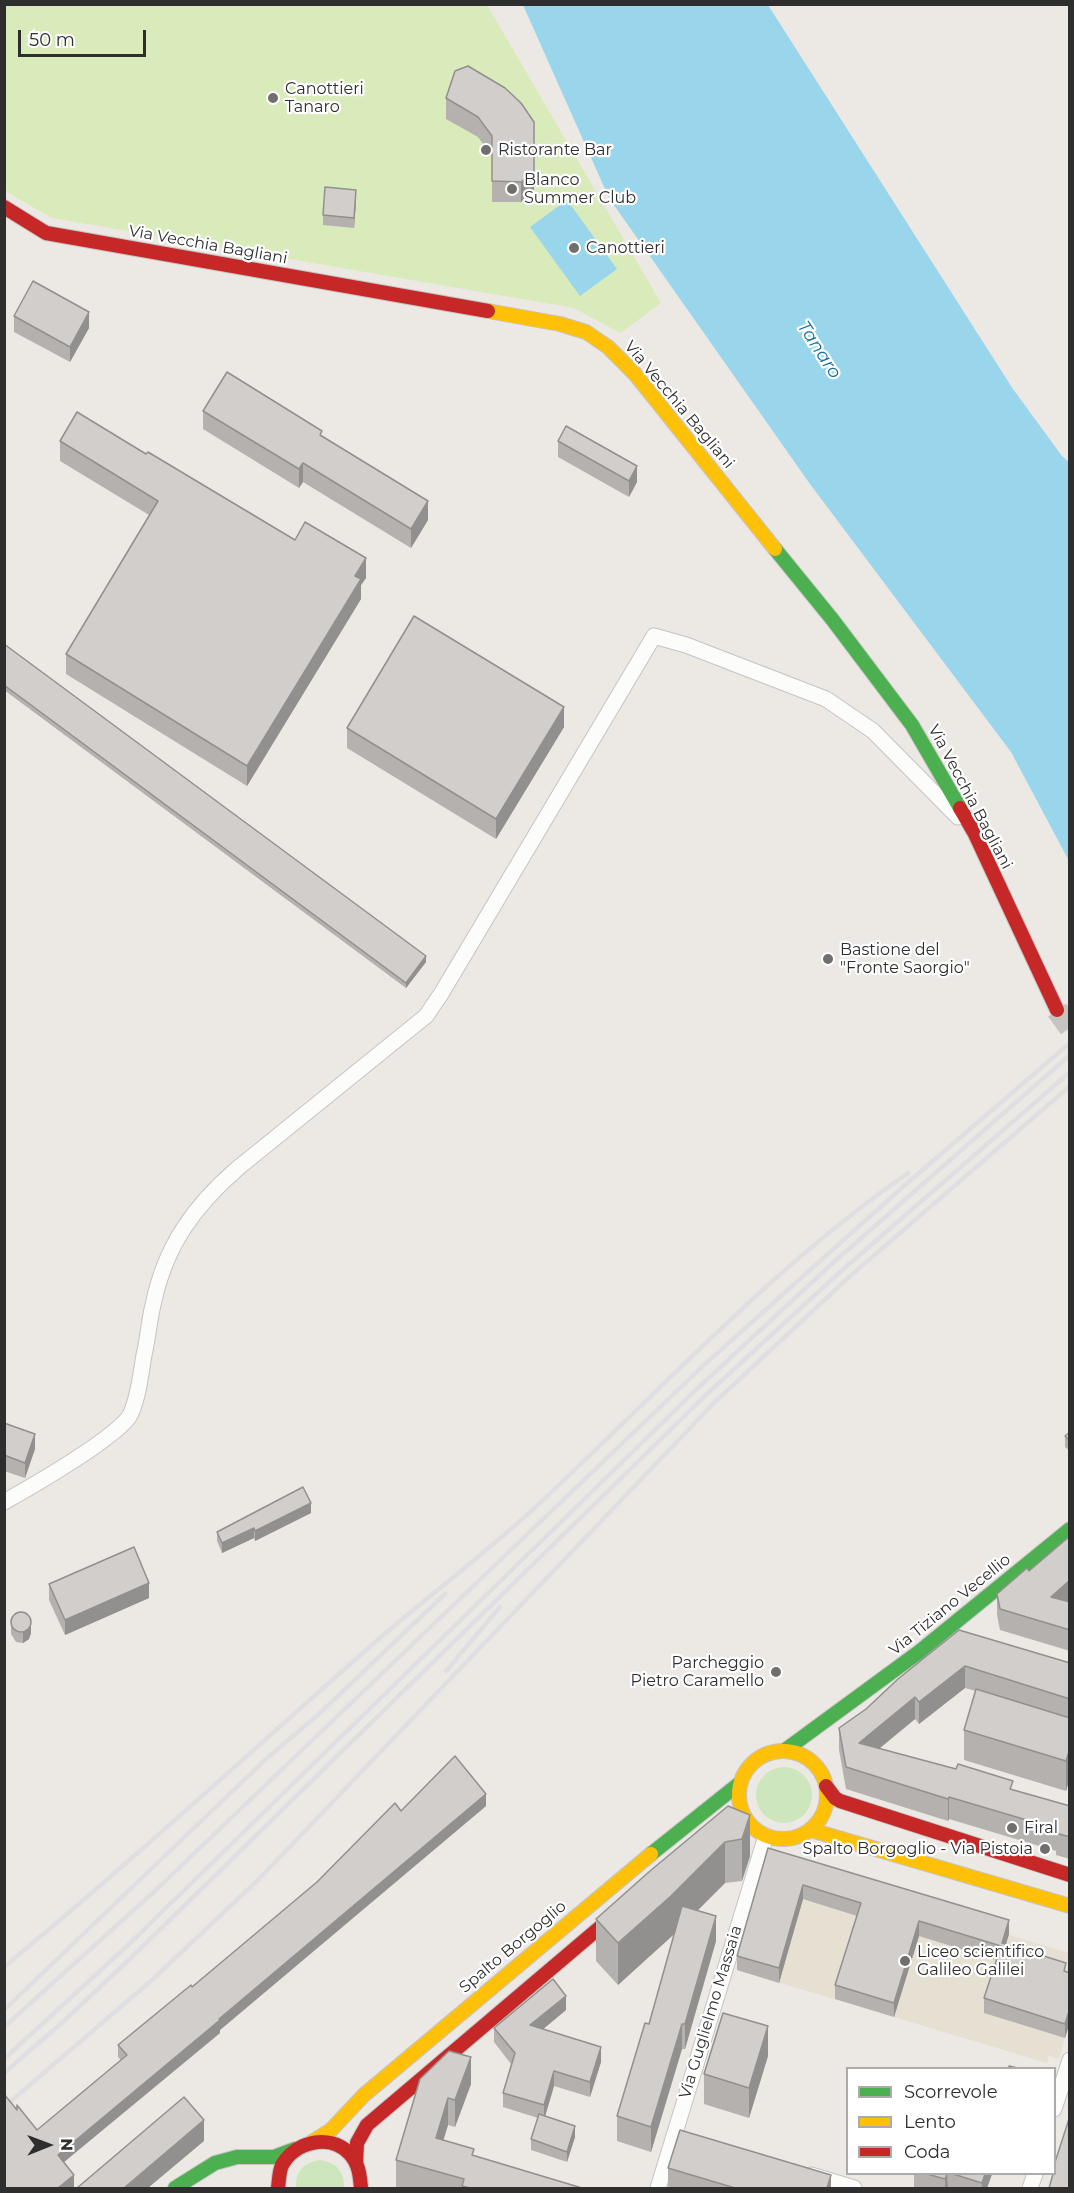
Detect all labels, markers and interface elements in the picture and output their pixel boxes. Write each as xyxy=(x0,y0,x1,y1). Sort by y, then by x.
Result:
scale bar xyxy=(21,18,148,56)
text: 50 m xyxy=(29,29,75,51)
place label: Canottieri Tanaro xyxy=(285,79,364,117)
marker: Canottieri Tanaro xyxy=(266,91,280,105)
place label: Ristorante Bar xyxy=(498,140,612,160)
marker: Ristorante Bar xyxy=(479,143,493,157)
place label: Blanco Summer Club xyxy=(524,170,636,208)
marker: Blanco Summer Club xyxy=(505,182,519,196)
street label: Via Vecchia Bagliani xyxy=(127,222,289,268)
place label: Canottieri xyxy=(586,238,665,258)
marker: Canottieri xyxy=(567,241,581,255)
water label: Tanaro xyxy=(792,317,846,383)
street label: Via Vecchia Bagliani xyxy=(620,337,738,473)
street label: Via Vecchia Bagliani xyxy=(924,721,1016,873)
place label: Bastione del "Fronte Saorgio" xyxy=(840,940,970,978)
marker: Bastione del "Fronte Saorgio" xyxy=(821,952,835,966)
street label: Via Tiziano Vecellio xyxy=(885,1550,1015,1660)
place label: Parcheggio Pietro Caramello xyxy=(630,1653,764,1691)
marker: Parcheggio Pietro Caramello xyxy=(769,1665,783,1679)
place label: Firal xyxy=(1024,1818,1058,1838)
marker: Firal xyxy=(1005,1821,1019,1835)
place label: Spalto Borgoglio - Via Pistoia xyxy=(803,1839,1033,1859)
marker: Spalto Borgoglio - Via Pistoia xyxy=(1038,1842,1052,1856)
street label: Spalto Borgoglio xyxy=(456,1897,570,1997)
street label: Via Guglielmo Massaia xyxy=(675,1923,747,2101)
place label: Liceo scientifico Galileo Galilei xyxy=(917,1942,1044,1980)
marker: Liceo scientifico Galileo Galilei xyxy=(898,1954,912,1968)
legend xyxy=(846,2067,1056,2175)
text: Scorrevole xyxy=(904,2081,998,2103)
text: Lento xyxy=(904,2111,956,2133)
north arrow xyxy=(18,2115,78,2175)
text: N xyxy=(57,2138,76,2151)
text: Coda xyxy=(904,2141,950,2163)

